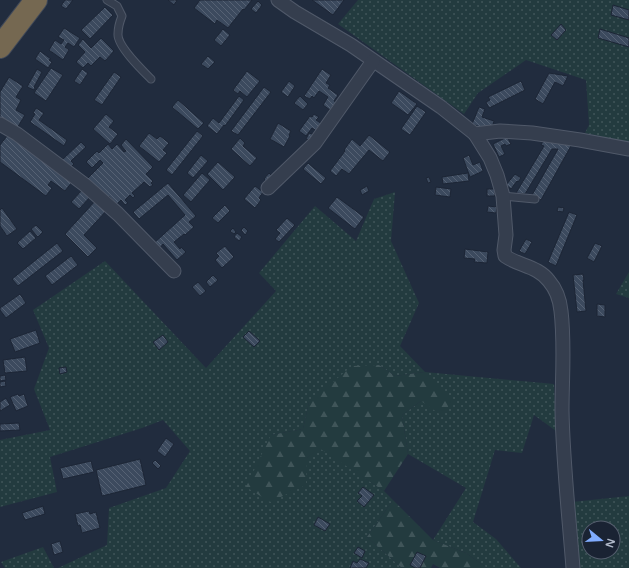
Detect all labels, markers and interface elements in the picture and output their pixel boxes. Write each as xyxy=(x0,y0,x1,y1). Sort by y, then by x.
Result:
north arrow xyxy=(581,520,621,560)
text: N xyxy=(602,537,618,549)

